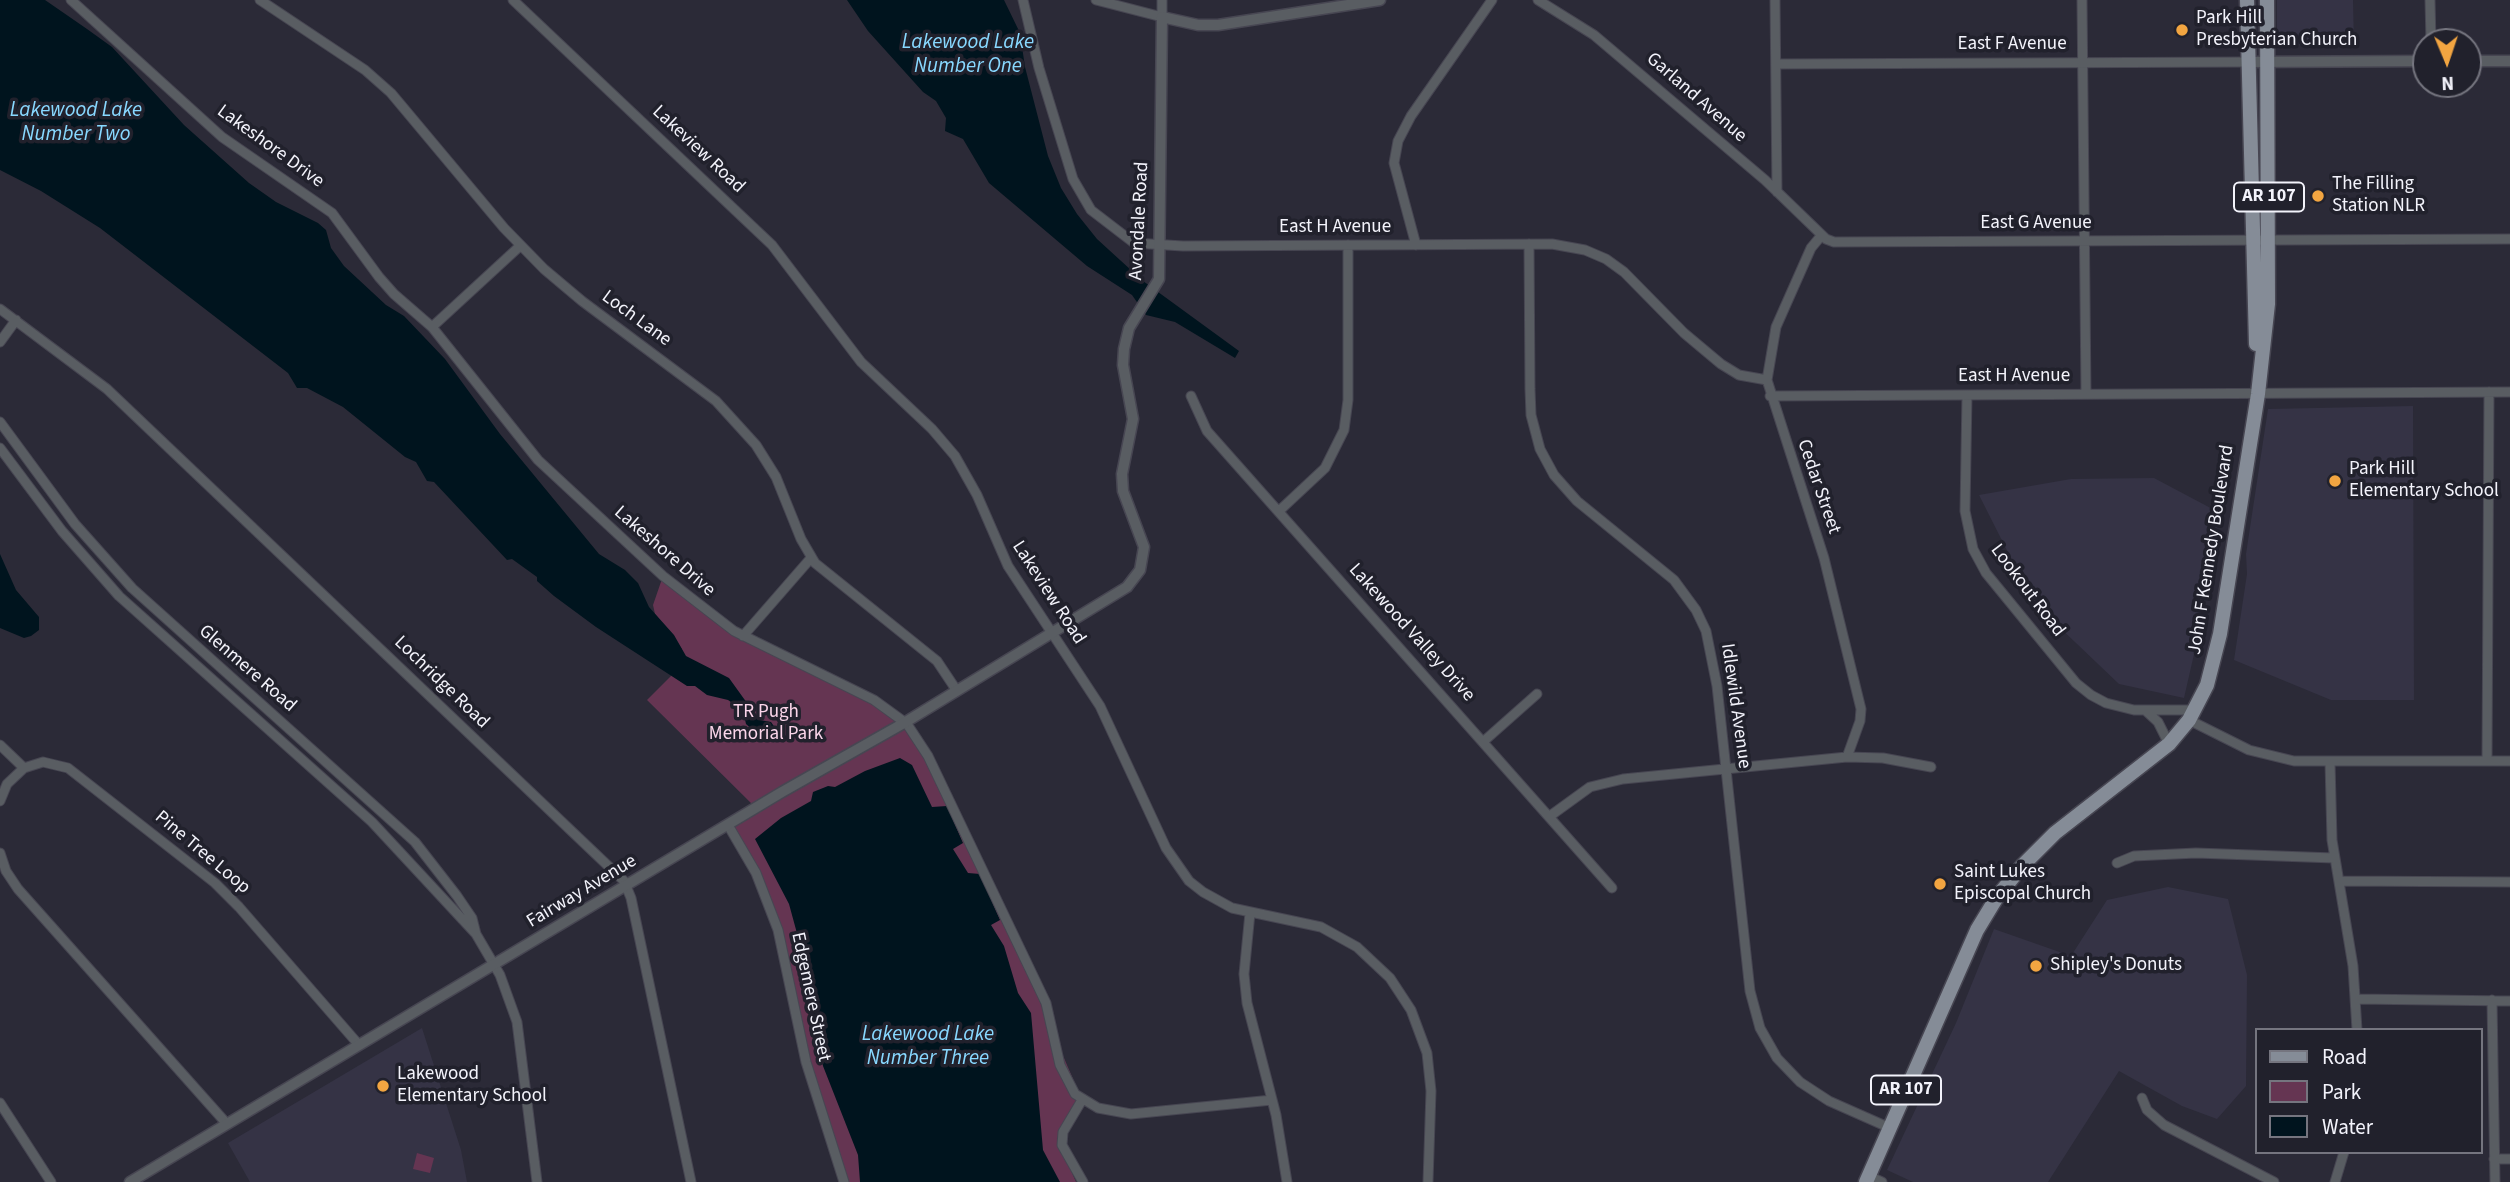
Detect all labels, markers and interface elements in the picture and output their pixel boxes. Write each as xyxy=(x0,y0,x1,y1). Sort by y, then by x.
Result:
place label: Park Hill Presbyterian Church xyxy=(2196,8,2357,52)
marker: Park Hill Presbyterian Church xyxy=(2174,22,2190,38)
north arrow xyxy=(2412,28,2482,98)
water label: Lakewood Lake Number One xyxy=(902,30,1034,80)
street label: East F Avenue xyxy=(1957,34,2067,56)
street label: Garland Avenue xyxy=(1641,48,1751,148)
text: N xyxy=(2441,69,2454,96)
water label: Lakewood Lake Number Two xyxy=(10,98,142,148)
street label: Lakeshore Drive xyxy=(212,101,328,193)
street label: Lakeview Road xyxy=(647,101,749,199)
street label: Avondale Road xyxy=(1126,161,1154,281)
place label: The Filling Station NLR xyxy=(2332,174,2425,218)
road number: AR 107 xyxy=(2234,182,2304,212)
marker: The Filling Station NLR xyxy=(2310,188,2326,204)
street label: East G Avenue xyxy=(1980,213,2092,235)
street label: East H Avenue xyxy=(1279,217,1391,239)
street label: Loch Lane xyxy=(597,286,675,352)
street label: East H Avenue xyxy=(1958,366,2070,388)
street label: Cedar Street xyxy=(1791,437,1845,537)
street label: John F Kennedy Boulevard xyxy=(2184,444,2240,656)
place label: Park Hill Elementary School xyxy=(2349,459,2499,503)
marker: Park Hill Elementary School xyxy=(2327,473,2343,489)
street label: Lakeshore Drive xyxy=(609,502,719,602)
street label: Lakeview Road xyxy=(1006,537,1090,649)
street label: Lookout Road xyxy=(1985,540,2069,642)
street label: Lakewood Valley Drive xyxy=(1343,559,1479,707)
street label: Glenmere Road xyxy=(193,620,301,718)
street label: Lochridge Road xyxy=(389,632,493,734)
street label: Idlewild Avenue xyxy=(1715,642,1755,770)
park label: TR Pugh Memorial Park xyxy=(709,702,823,746)
street label: Pine Tree Loop xyxy=(150,806,254,900)
street label: Fairway Avenue xyxy=(523,850,641,934)
place label: Saint Lukes Episcopal Church xyxy=(1954,862,2091,906)
marker: Saint Lukes Episcopal Church xyxy=(1932,876,1948,892)
street label: Edgemere Street xyxy=(785,930,835,1064)
place label: Shipley's Donuts xyxy=(2050,955,2182,977)
marker: Shipley's Donuts xyxy=(2028,958,2044,974)
water label: Lakewood Lake Number Three xyxy=(862,1022,994,1072)
legend xyxy=(2254,1028,2482,1154)
text: Road xyxy=(2322,1042,2367,1072)
place label: Lakewood Elementary School xyxy=(397,1064,547,1108)
road number: AR 107 xyxy=(1871,1076,1941,1105)
text: Park xyxy=(2322,1077,2361,1107)
marker: Lakewood Elementary School xyxy=(375,1078,391,1094)
text: Water xyxy=(2322,1112,2373,1142)

